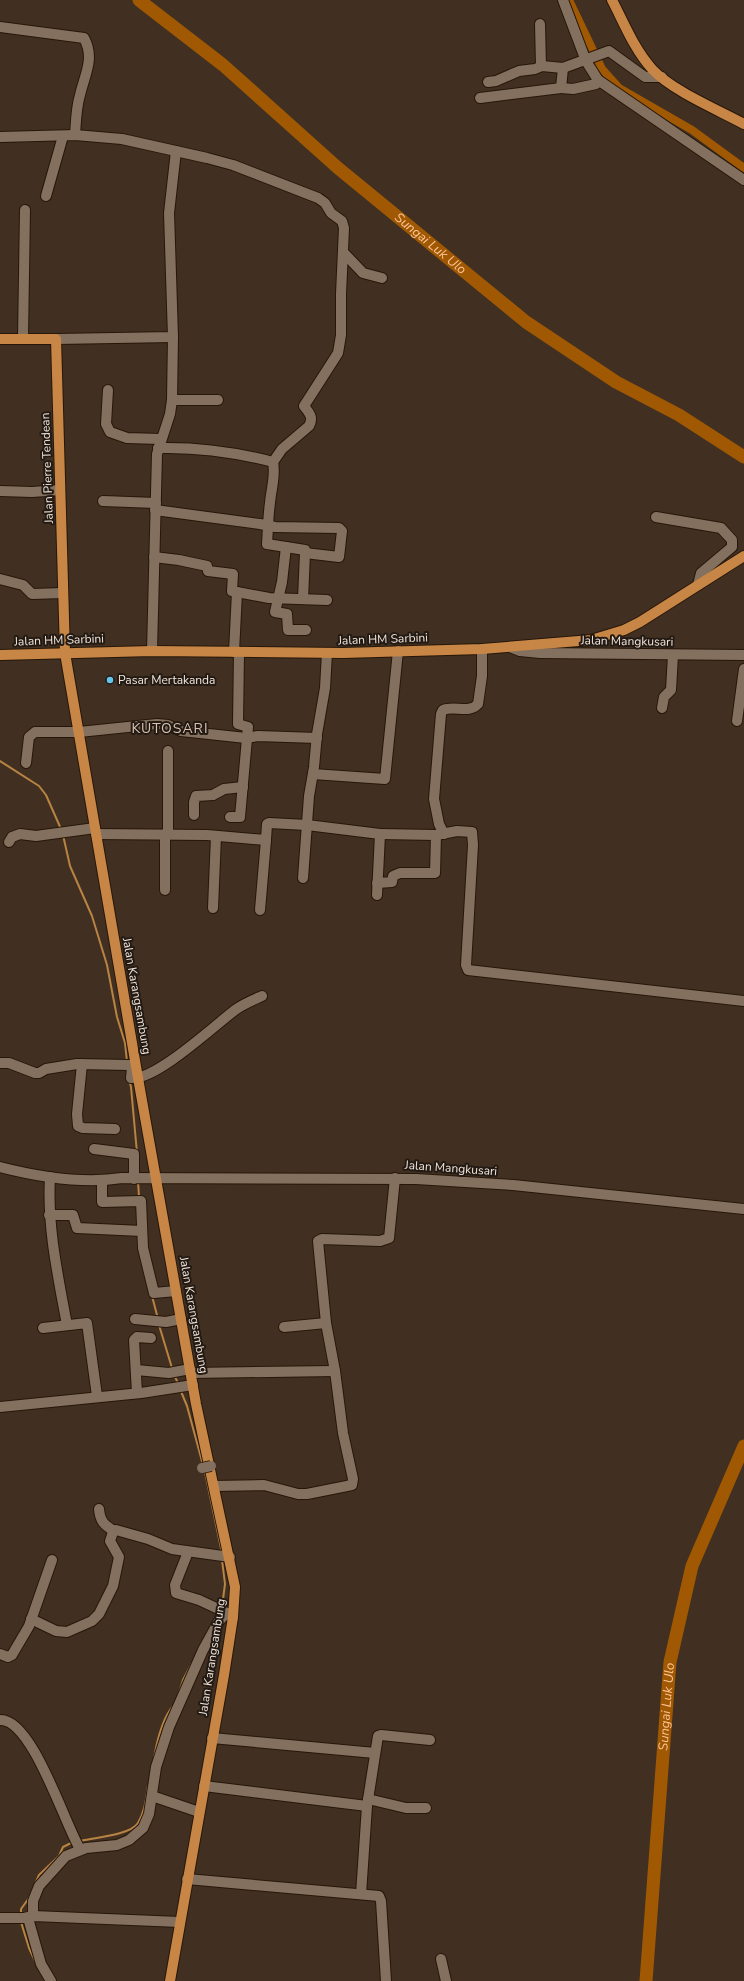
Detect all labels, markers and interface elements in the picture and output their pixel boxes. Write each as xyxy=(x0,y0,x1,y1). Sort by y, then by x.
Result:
water label: Sungai Luk Ulo xyxy=(391,209,470,279)
street label: Jalan Pierre Tendean xyxy=(37,412,57,525)
street label: Jalan HM Sarbini xyxy=(337,629,428,649)
street label: Jalan HM Sarbini xyxy=(13,630,104,650)
street label: Jalan Mangkusari xyxy=(580,632,673,650)
place label: Pasar Mertakanda xyxy=(118,672,215,688)
marker: Pasar Mertakanda xyxy=(105,675,115,685)
district label: KUTOSARI xyxy=(131,719,209,738)
street label: Jalan Karangsambung xyxy=(119,935,155,1056)
street label: Jalan Mangkusari xyxy=(403,1157,498,1179)
street label: Jalan Karangsambung xyxy=(176,1254,212,1375)
street label: Jalan Karangsambung xyxy=(195,1597,229,1718)
water label: Sungai Luk Ulo xyxy=(654,1662,679,1751)

